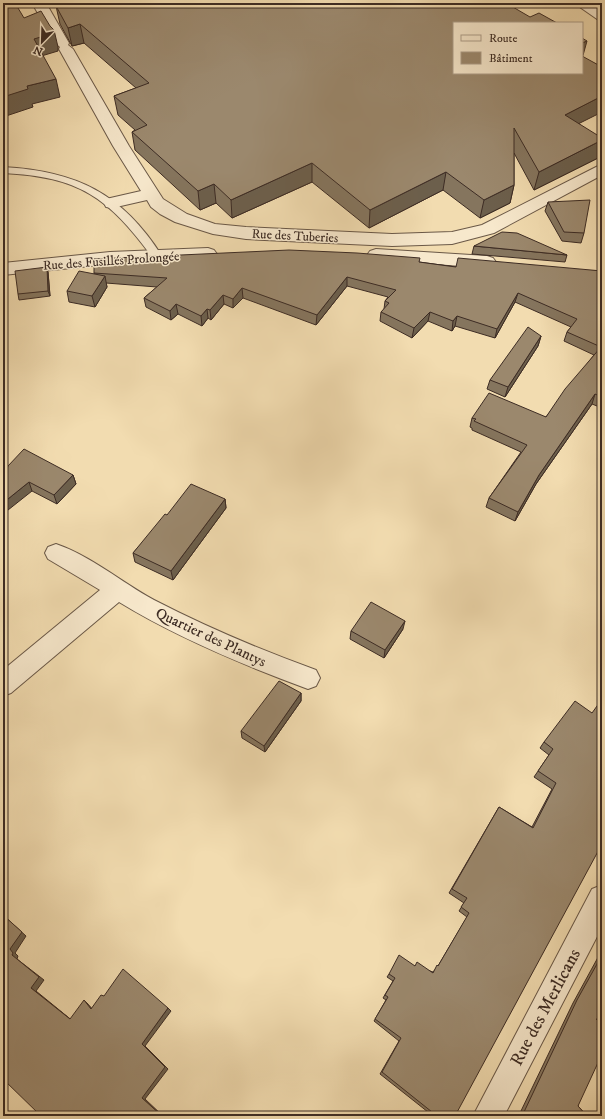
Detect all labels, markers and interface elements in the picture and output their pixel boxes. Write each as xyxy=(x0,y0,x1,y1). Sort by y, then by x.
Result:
north arrow xyxy=(22,22,62,62)
legend xyxy=(453,22,583,74)
text: Route xyxy=(489,31,517,46)
text: N xyxy=(32,42,45,58)
text: Bâtiment xyxy=(489,51,533,66)
street label: Rue des Tuberies xyxy=(251,226,339,246)
street label: Rue des Fusillés Prolongée xyxy=(42,248,180,274)
street label: Quartier des Plantys xyxy=(152,603,269,671)
street label: Rue des Merlicans xyxy=(506,945,586,1070)

